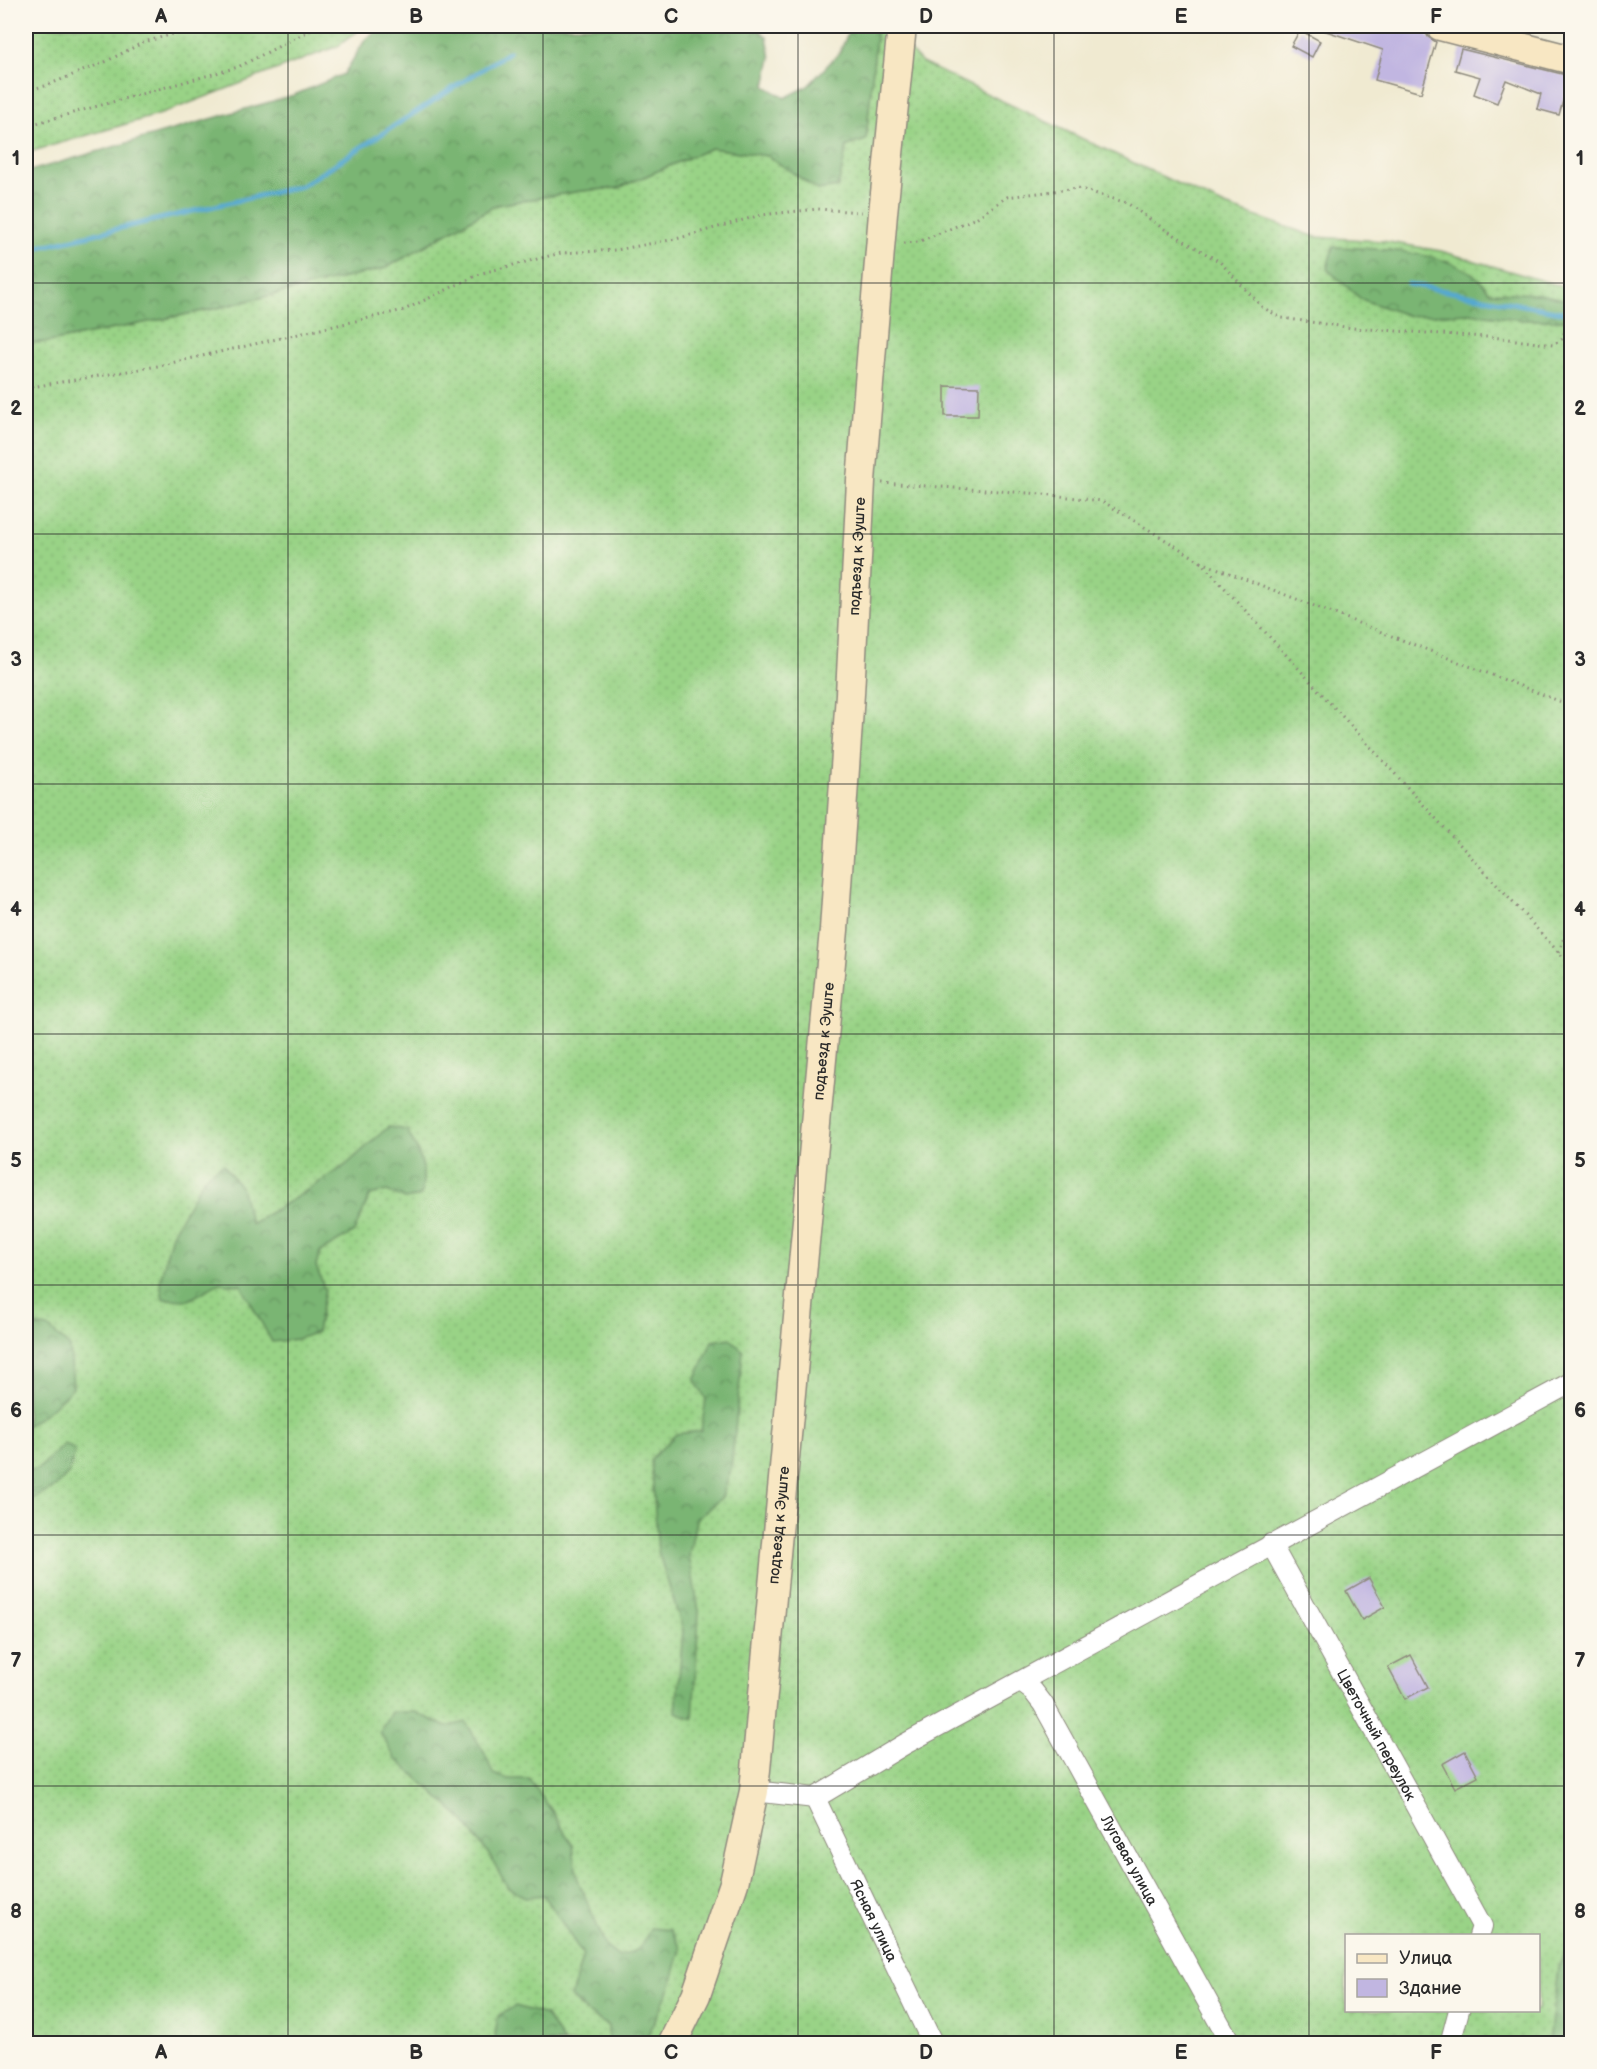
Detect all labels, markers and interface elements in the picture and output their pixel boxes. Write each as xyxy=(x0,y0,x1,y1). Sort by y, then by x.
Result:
text: A xyxy=(154,5,168,29)
text: B xyxy=(409,5,423,29)
text: C xyxy=(664,5,678,29)
text: D xyxy=(919,5,933,29)
text: E xyxy=(1175,5,1188,29)
text: F xyxy=(1430,5,1442,29)
text: 1 xyxy=(12,147,20,171)
text: 1 xyxy=(1576,147,1584,171)
text: 2 xyxy=(10,397,22,421)
text: 2 xyxy=(1574,397,1586,421)
street label: подъезд к Эуште xyxy=(845,497,870,616)
text: 3 xyxy=(10,648,22,672)
text: 3 xyxy=(1574,648,1586,672)
text: 4 xyxy=(10,898,22,922)
text: 4 xyxy=(1574,898,1586,922)
street label: подъезд к Эуште xyxy=(809,981,839,1101)
text: 5 xyxy=(10,1149,22,1173)
text: 5 xyxy=(1574,1149,1586,1173)
text: 6 xyxy=(10,1399,22,1423)
text: 6 xyxy=(1574,1399,1586,1423)
street label: подъезд к Эуште xyxy=(764,1465,794,1585)
text: 7 xyxy=(10,1649,22,1673)
text: 7 xyxy=(1574,1649,1586,1673)
street label: Цветочный переулок xyxy=(1333,1666,1420,1804)
street label: Луговая улица xyxy=(1096,1811,1162,1909)
street label: Ясная улица xyxy=(846,1876,902,1965)
text: 8 xyxy=(10,1900,22,1924)
text: 8 xyxy=(1574,1900,1586,1924)
legend xyxy=(1345,1934,1540,2012)
text: Улица xyxy=(1399,1948,1453,1969)
text: Здание xyxy=(1399,1978,1461,1999)
text: A xyxy=(154,2041,168,2065)
text: B xyxy=(409,2041,423,2065)
text: C xyxy=(664,2041,678,2065)
text: D xyxy=(919,2041,933,2065)
text: E xyxy=(1175,2041,1188,2065)
text: F xyxy=(1430,2041,1442,2065)

